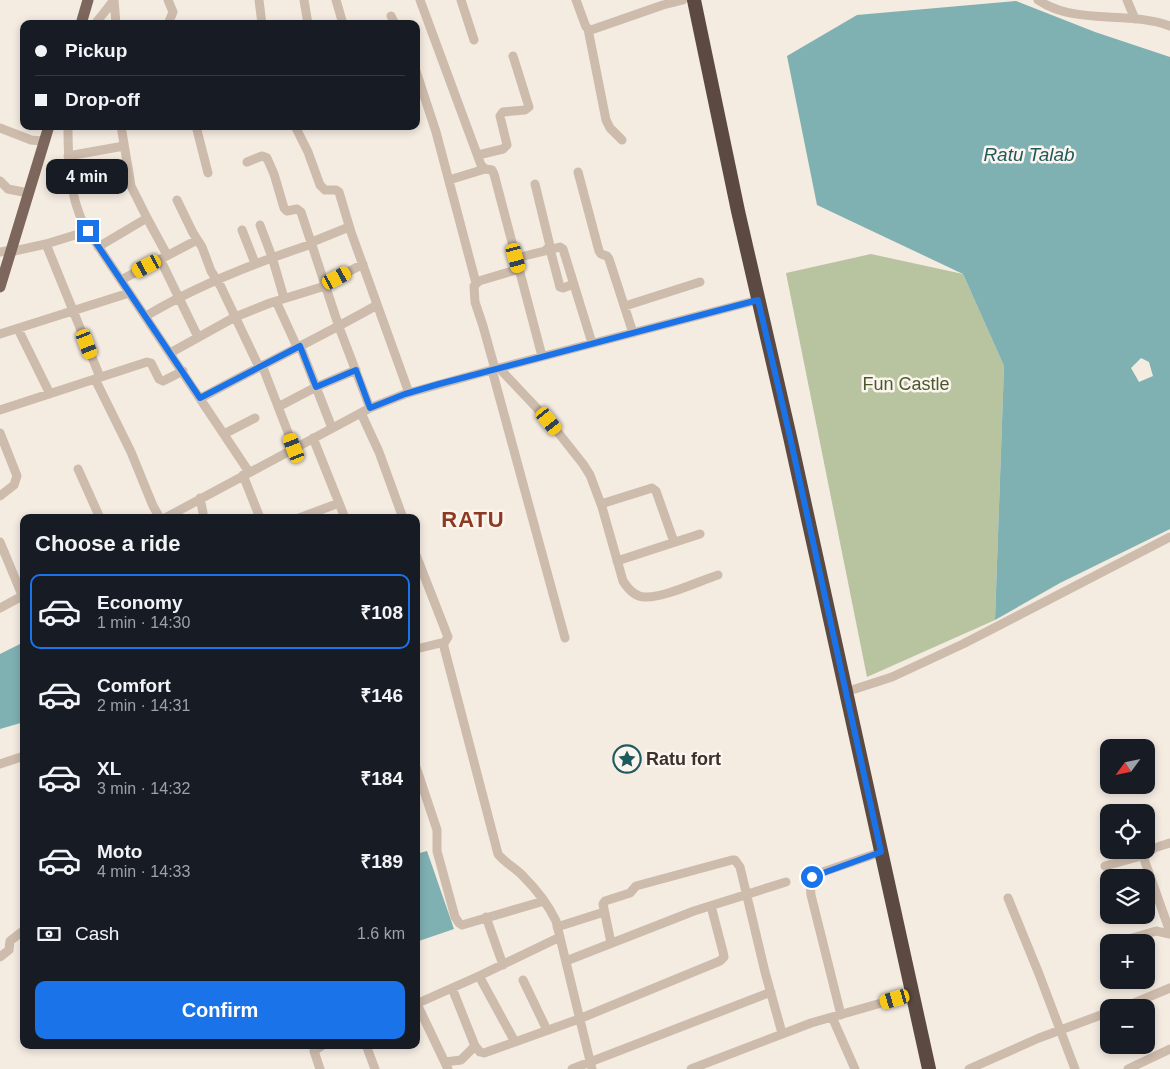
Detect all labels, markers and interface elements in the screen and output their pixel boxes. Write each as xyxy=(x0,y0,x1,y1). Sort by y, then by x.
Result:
text: Pickup xyxy=(65,40,127,61)
text: Drop-off xyxy=(65,89,140,110)
water label: Ratu Talab xyxy=(983,144,1075,165)
callout: 4 min xyxy=(47,158,129,194)
text: 4 min xyxy=(66,168,108,185)
route end xyxy=(77,220,99,242)
car xyxy=(504,242,527,274)
car xyxy=(130,252,163,280)
car xyxy=(320,264,353,292)
car xyxy=(74,327,99,361)
park label: Fun Castle xyxy=(862,374,950,394)
car xyxy=(533,405,564,437)
car xyxy=(281,431,306,465)
district label: RATU xyxy=(441,507,505,532)
text: Choose a ride xyxy=(35,531,180,556)
icon: car xyxy=(37,589,82,634)
text: Economy xyxy=(97,592,183,613)
text: ₹108 xyxy=(360,602,403,623)
text: 1 min · 14:30 xyxy=(97,614,190,631)
icon: car xyxy=(37,672,82,717)
text: Comfort xyxy=(97,675,171,696)
text: ₹146 xyxy=(360,685,403,706)
text: 2 min · 14:31 xyxy=(97,697,190,714)
north arrow xyxy=(1100,739,1155,794)
map controls xyxy=(1100,739,1155,1054)
place icon: Ratu fort xyxy=(612,744,642,774)
place label: Ratu fort xyxy=(646,749,721,769)
icon: car xyxy=(37,755,82,800)
text: XL xyxy=(97,758,121,779)
text: ₹184 xyxy=(360,768,403,789)
text: 3 min · 14:32 xyxy=(97,780,190,797)
button: locate xyxy=(1100,804,1155,859)
icon: car xyxy=(37,838,82,883)
text: Moto xyxy=(97,841,142,862)
text: ₹189 xyxy=(360,851,403,872)
text: 4 min · 14:33 xyxy=(97,863,190,880)
route start xyxy=(801,866,823,888)
button: layers xyxy=(1100,869,1155,924)
icon: cash xyxy=(35,920,63,948)
text: Cash xyxy=(75,923,119,944)
text: 1.6 km xyxy=(357,925,405,942)
button: + xyxy=(1100,934,1155,989)
button: Confirm xyxy=(35,981,405,1039)
car xyxy=(878,988,911,1010)
button: − xyxy=(1100,999,1155,1054)

